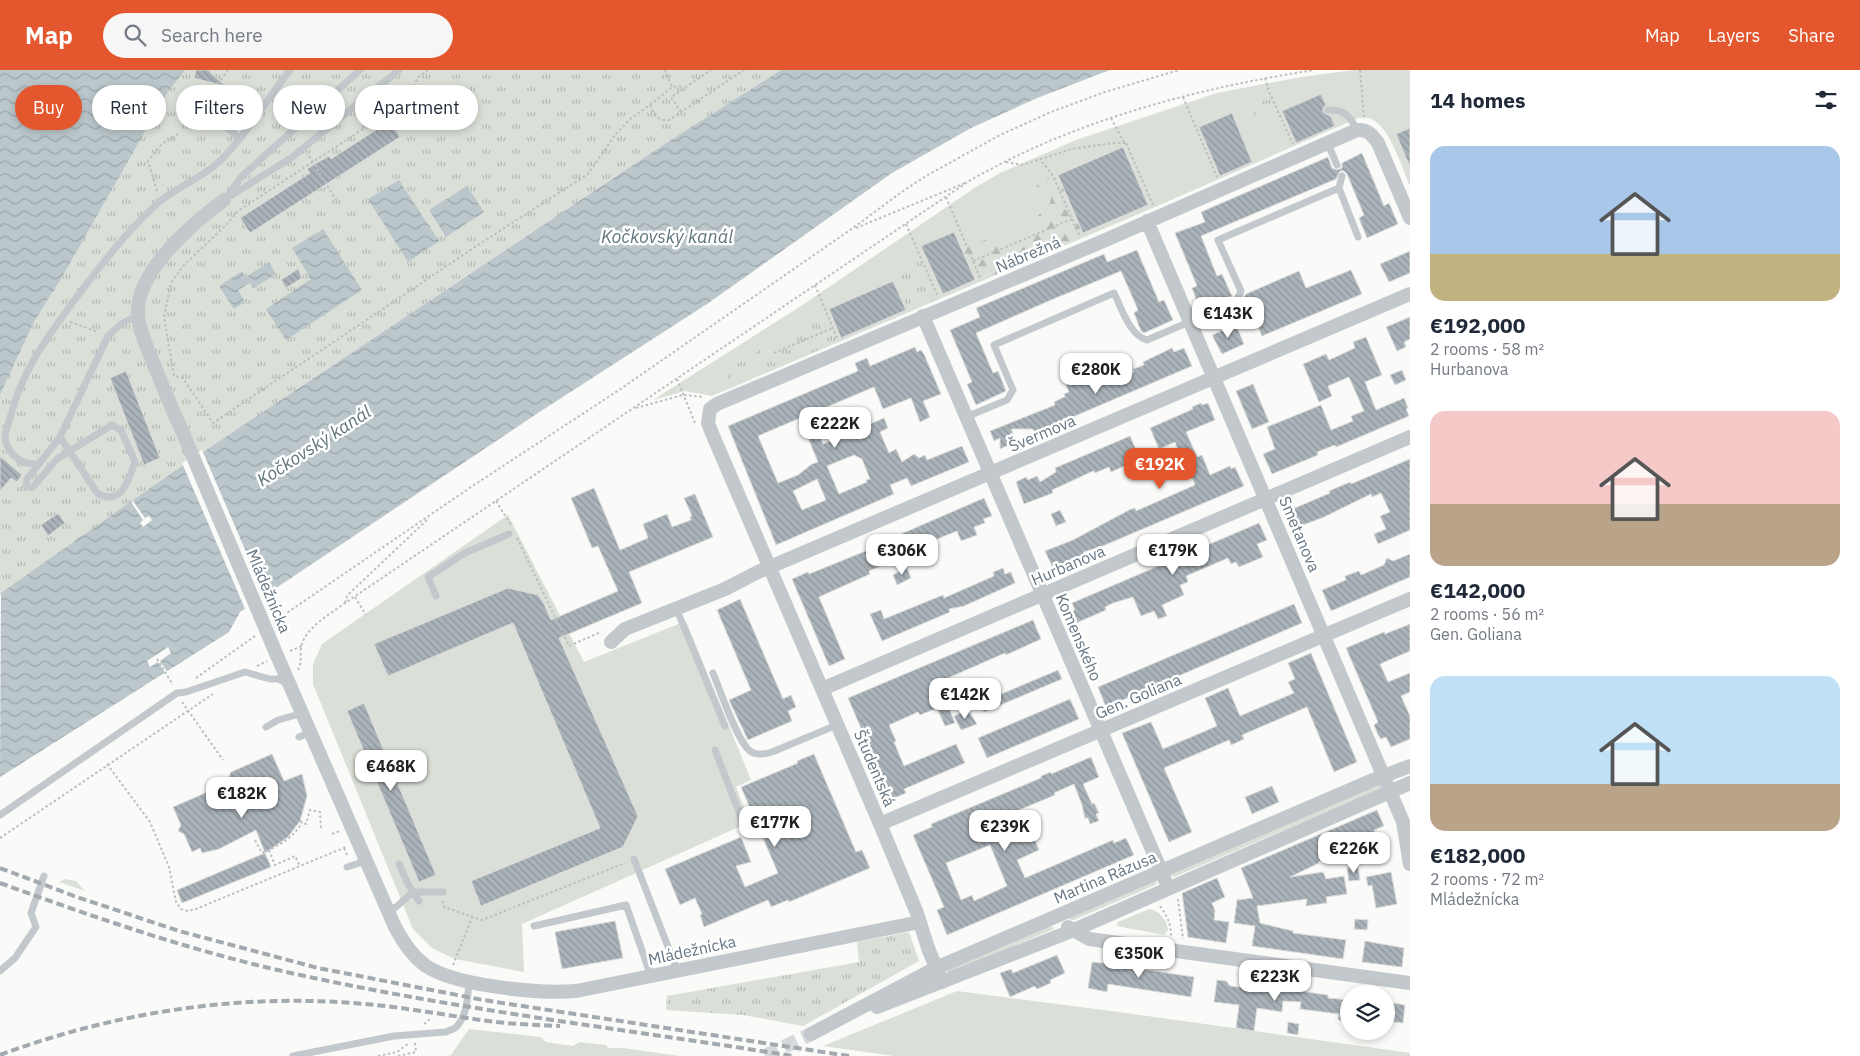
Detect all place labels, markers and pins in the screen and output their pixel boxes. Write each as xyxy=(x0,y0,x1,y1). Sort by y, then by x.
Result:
pin: €143K xyxy=(1193,296,1263,339)
pin: €280K xyxy=(1061,352,1131,395)
pin: €222K xyxy=(800,406,870,449)
pin: €192K xyxy=(1125,448,1195,490)
pin: €306K xyxy=(867,534,937,576)
pin: €179K xyxy=(1138,534,1208,576)
pin: €142K xyxy=(930,678,1000,720)
pin: €468K xyxy=(356,750,426,792)
pin: €182K xyxy=(207,776,277,819)
pin: €177K xyxy=(740,806,810,848)
pin: €239K xyxy=(970,810,1040,852)
pin: €226K xyxy=(1319,832,1389,874)
pin: €350K xyxy=(1104,936,1174,979)
pin: €223K xyxy=(1240,960,1310,1002)

